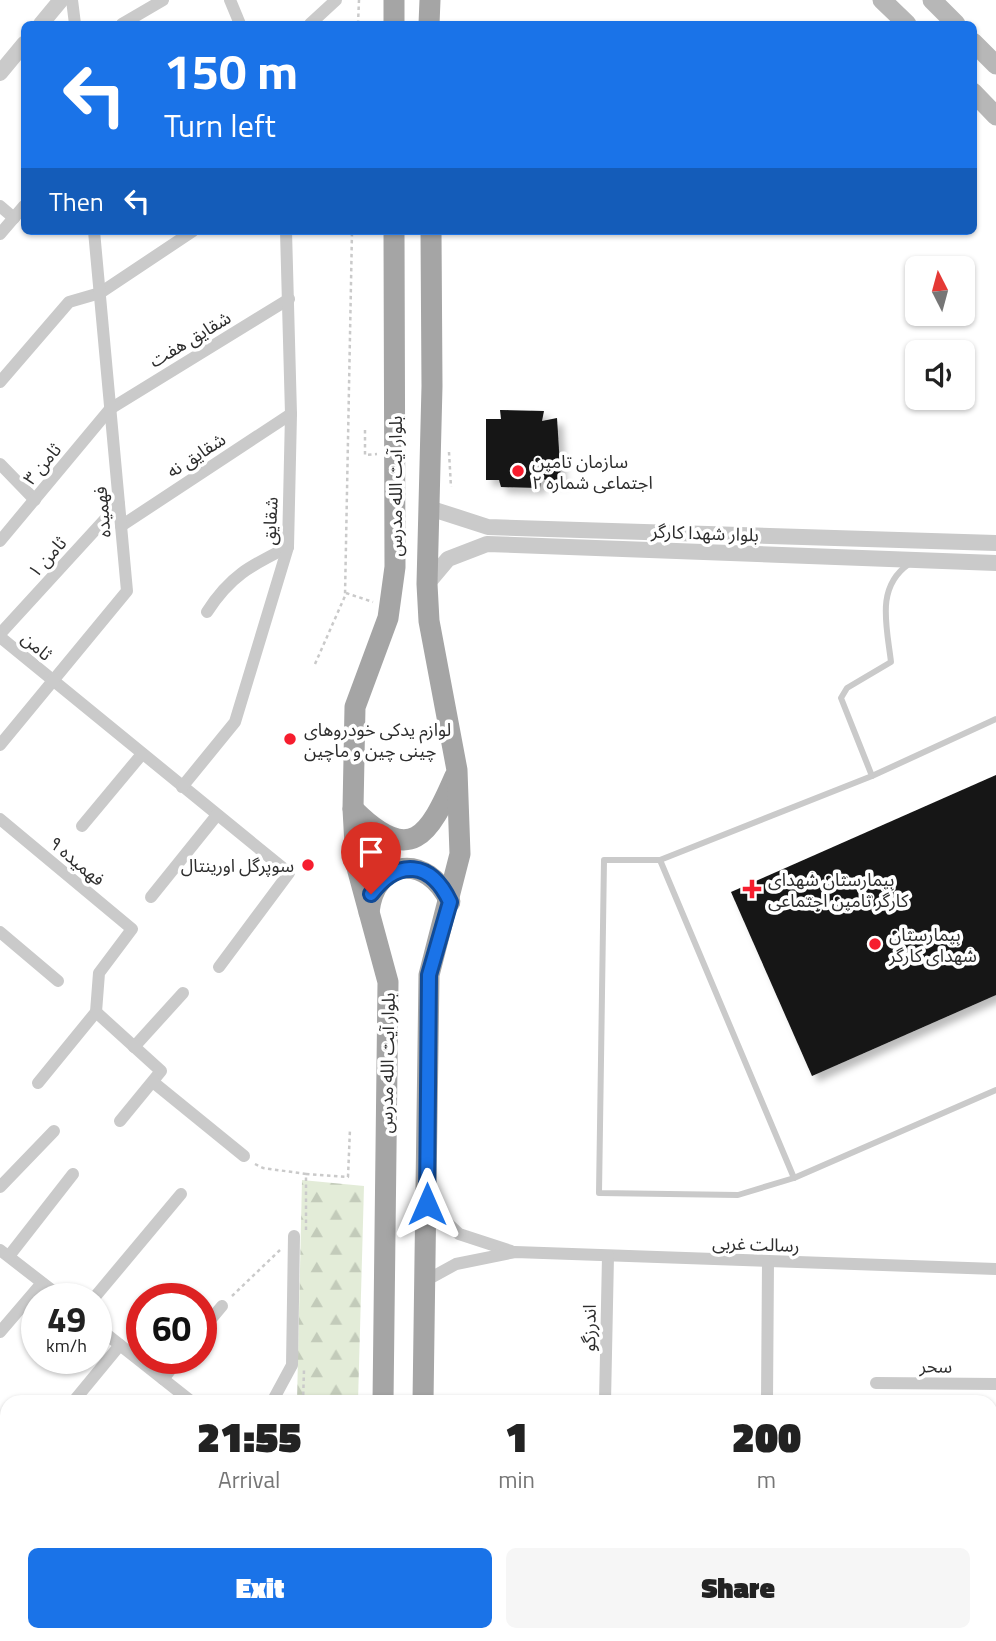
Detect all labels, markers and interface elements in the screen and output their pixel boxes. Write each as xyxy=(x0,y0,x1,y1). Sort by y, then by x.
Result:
text: 150 m xyxy=(164,33,298,108)
icon: left xyxy=(49,49,140,140)
text: Turn left xyxy=(164,101,276,149)
text: Then xyxy=(49,182,104,221)
icon: left xyxy=(118,182,156,220)
north arrow xyxy=(905,256,975,326)
map controls xyxy=(905,256,975,410)
street label: شقایق هفت xyxy=(144,304,236,374)
button: sound xyxy=(905,340,975,410)
street label: بلوار آیت الله مدرس xyxy=(382,416,409,556)
street label: شقایق نه xyxy=(161,426,231,484)
street label: ثامن ۳ xyxy=(16,437,68,491)
place label: سازمان تامین اجتماعی شماره ۲ xyxy=(532,448,653,496)
marker: سازمان تامین اجتماعی شماره ۲ xyxy=(510,463,526,479)
street label: فهمیده xyxy=(86,485,118,539)
street label: شقایق xyxy=(255,496,285,546)
street label: بلوار شهدا کارگر xyxy=(650,518,759,548)
street label: ثامن ۱ xyxy=(21,530,73,584)
street label: ثامن xyxy=(16,625,58,667)
place label: لوازم یدکی خودروهای چینی چین و ماچین xyxy=(304,716,451,764)
marker: لوازم یدکی خودروهای چینی چین و ماچین xyxy=(282,731,298,747)
pin xyxy=(341,822,401,894)
street label: فهمیده ۹ xyxy=(43,830,111,892)
icon: arrive xyxy=(352,833,390,871)
place label: سوپرگل اورینتال xyxy=(181,852,294,879)
marker: سوپرگل اورینتال xyxy=(300,857,316,873)
place label: بیمارستان شهدای کارگر تامین اجتماعی xyxy=(768,866,909,914)
marker: بیمارستان شهدای کارگر تامین اجتماعی xyxy=(742,879,762,899)
place label: بیمارستان شهدای کارگر xyxy=(888,921,977,969)
marker: بیمارستان شهدای کارگر xyxy=(867,936,883,952)
street label: بلوار آیت الله مدرس xyxy=(372,992,402,1134)
position arrow xyxy=(390,1167,464,1241)
street label: رسالت غربی xyxy=(712,1229,800,1259)
speed limit sign: 60 xyxy=(126,1283,217,1374)
text: 49 xyxy=(47,1292,86,1346)
street label: اندرزگو xyxy=(575,1304,603,1352)
text: km/h xyxy=(46,1332,87,1359)
street label: سحر xyxy=(918,1352,953,1380)
text: 21:55 xyxy=(197,1404,301,1468)
text: 1 xyxy=(505,1404,528,1468)
text: 200 xyxy=(732,1404,801,1468)
text: Arrival xyxy=(218,1462,280,1497)
text: min xyxy=(498,1462,535,1497)
text: m xyxy=(757,1462,776,1497)
button: Exit xyxy=(28,1548,492,1628)
button: Share xyxy=(506,1548,970,1628)

